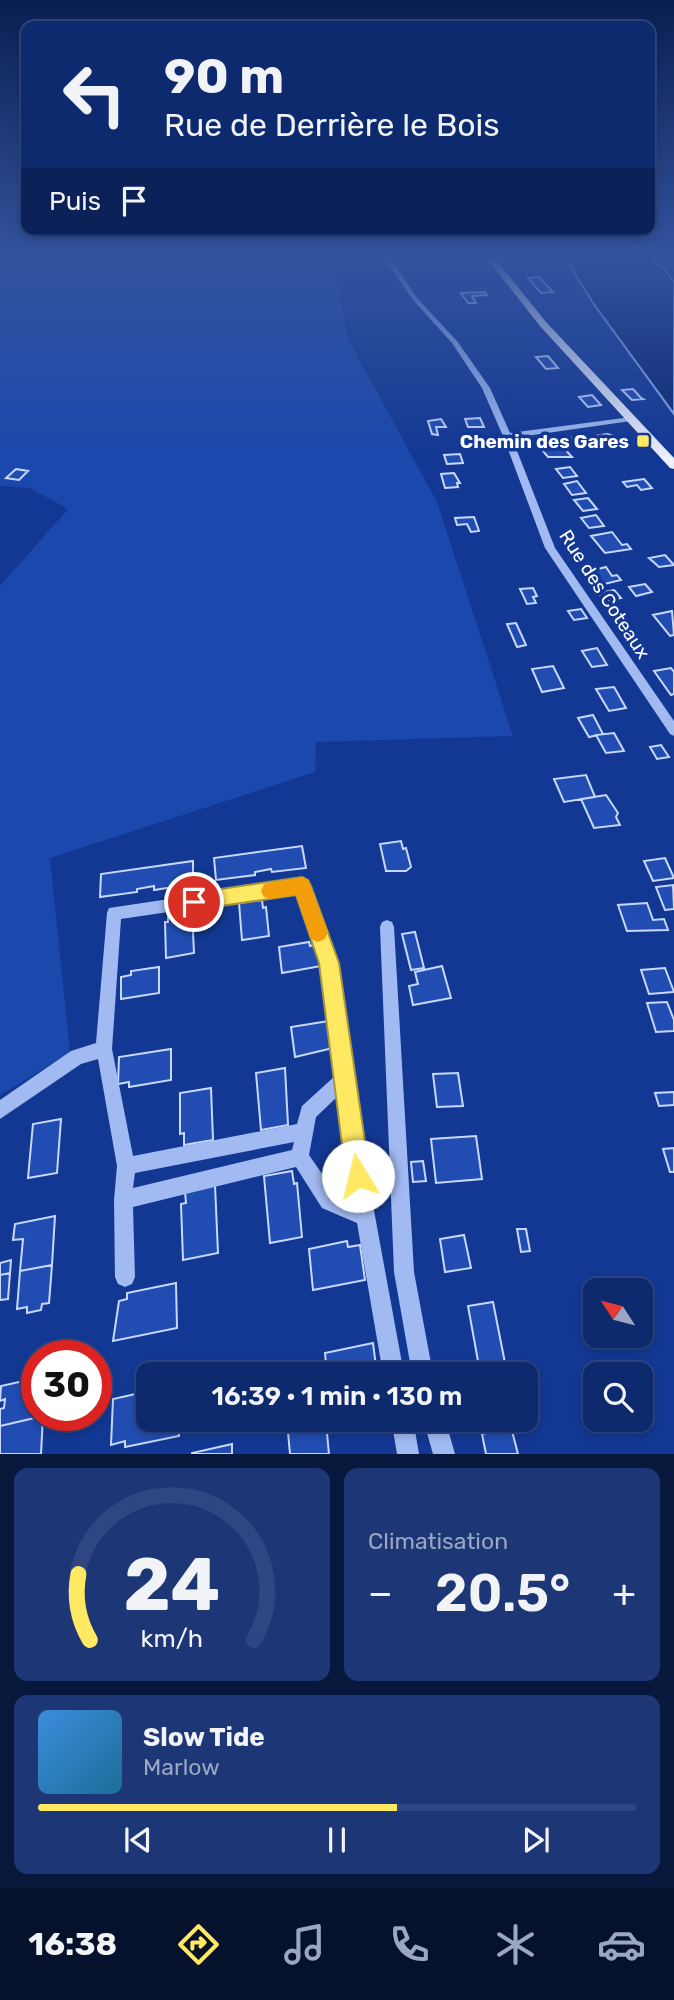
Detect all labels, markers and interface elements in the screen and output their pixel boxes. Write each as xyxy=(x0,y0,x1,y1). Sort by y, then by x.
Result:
text: 90 m xyxy=(164,47,284,105)
icon: left xyxy=(49,49,140,140)
text: Rue de Derrière le Bois xyxy=(164,106,500,144)
icon: arrive xyxy=(115,182,153,220)
text: Puis xyxy=(49,186,101,217)
place label: Chemin des Gares xyxy=(460,430,629,453)
marker: Chemin des Gares xyxy=(635,433,651,449)
street label: Rue des Coteaux xyxy=(554,525,655,663)
pin xyxy=(164,872,224,932)
icon: arrive xyxy=(175,883,213,921)
position arrow xyxy=(321,1139,395,1213)
north arrow xyxy=(583,1278,653,1348)
map controls xyxy=(583,1278,653,1432)
speed limit sign: 30 xyxy=(21,1340,112,1431)
button: search xyxy=(583,1362,653,1432)
text: 16:39 · 1 min · 130 m xyxy=(211,1381,463,1412)
text: Climatisation xyxy=(368,1527,508,1555)
text: 24 xyxy=(124,1543,220,1629)
text: 20.5° xyxy=(435,1562,570,1624)
text: − xyxy=(368,1570,393,1616)
text: + xyxy=(612,1570,636,1616)
text: km/h xyxy=(141,1624,203,1653)
text: Slow Tide xyxy=(143,1722,265,1753)
text: Marlow xyxy=(143,1753,220,1781)
icon: previous xyxy=(119,1821,157,1859)
icon: pause xyxy=(318,1821,356,1859)
icon: next xyxy=(517,1821,555,1859)
icon: directions xyxy=(174,1920,223,1969)
icon: music xyxy=(280,1920,329,1969)
icon: phone xyxy=(385,1920,434,1969)
icon: climate xyxy=(491,1920,540,1969)
icon: car xyxy=(597,1920,646,1969)
text: 16:38 xyxy=(28,1925,117,1963)

